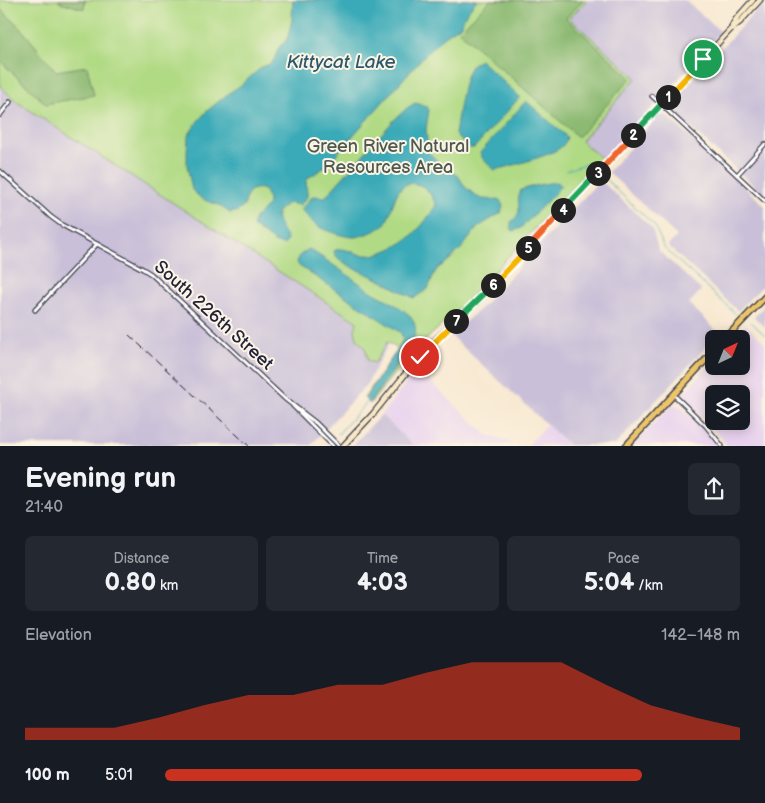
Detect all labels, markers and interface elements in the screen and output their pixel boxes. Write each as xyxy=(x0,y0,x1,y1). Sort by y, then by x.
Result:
pin xyxy=(682,38,724,80)
icon: arrive xyxy=(689,45,717,73)
water label: Kittycat Lake xyxy=(286,51,396,74)
pin: 1 xyxy=(656,84,680,110)
text: 1 xyxy=(666,89,671,106)
pin: 2 xyxy=(620,122,646,148)
text: 2 xyxy=(629,127,638,144)
park label: Green River Natural Resources Area xyxy=(307,136,469,178)
pin: 3 xyxy=(586,160,610,186)
text: 3 xyxy=(594,165,603,182)
pin: 4 xyxy=(550,198,576,222)
text: 4 xyxy=(559,202,568,219)
pin: 5 xyxy=(516,236,540,260)
text: 5 xyxy=(524,240,533,257)
street label: South 226th Street xyxy=(150,256,278,375)
pin: 6 xyxy=(480,272,506,298)
text: 6 xyxy=(489,277,498,294)
pin: 7 xyxy=(444,308,468,334)
text: 7 xyxy=(453,313,460,330)
north arrow xyxy=(705,330,750,375)
map controls xyxy=(705,330,750,430)
pin xyxy=(399,336,441,378)
icon: check xyxy=(406,343,434,371)
button: layers xyxy=(705,385,750,430)
text: Evening run xyxy=(25,462,176,495)
button: share xyxy=(688,463,740,515)
text: 21:40 xyxy=(25,498,63,517)
text: Distance xyxy=(114,550,169,567)
text: Time xyxy=(367,550,398,567)
text: Pace xyxy=(608,550,639,567)
text: 0.80 xyxy=(105,567,156,598)
text: 4:03 xyxy=(357,567,408,598)
text: 5:04 xyxy=(584,567,635,598)
text: km xyxy=(156,577,178,594)
text: /km xyxy=(635,577,663,594)
text: Elevation xyxy=(25,626,92,645)
text: 142–148 m xyxy=(661,626,740,645)
text: 100 m xyxy=(25,766,70,785)
text: 5:01 xyxy=(105,766,133,785)

